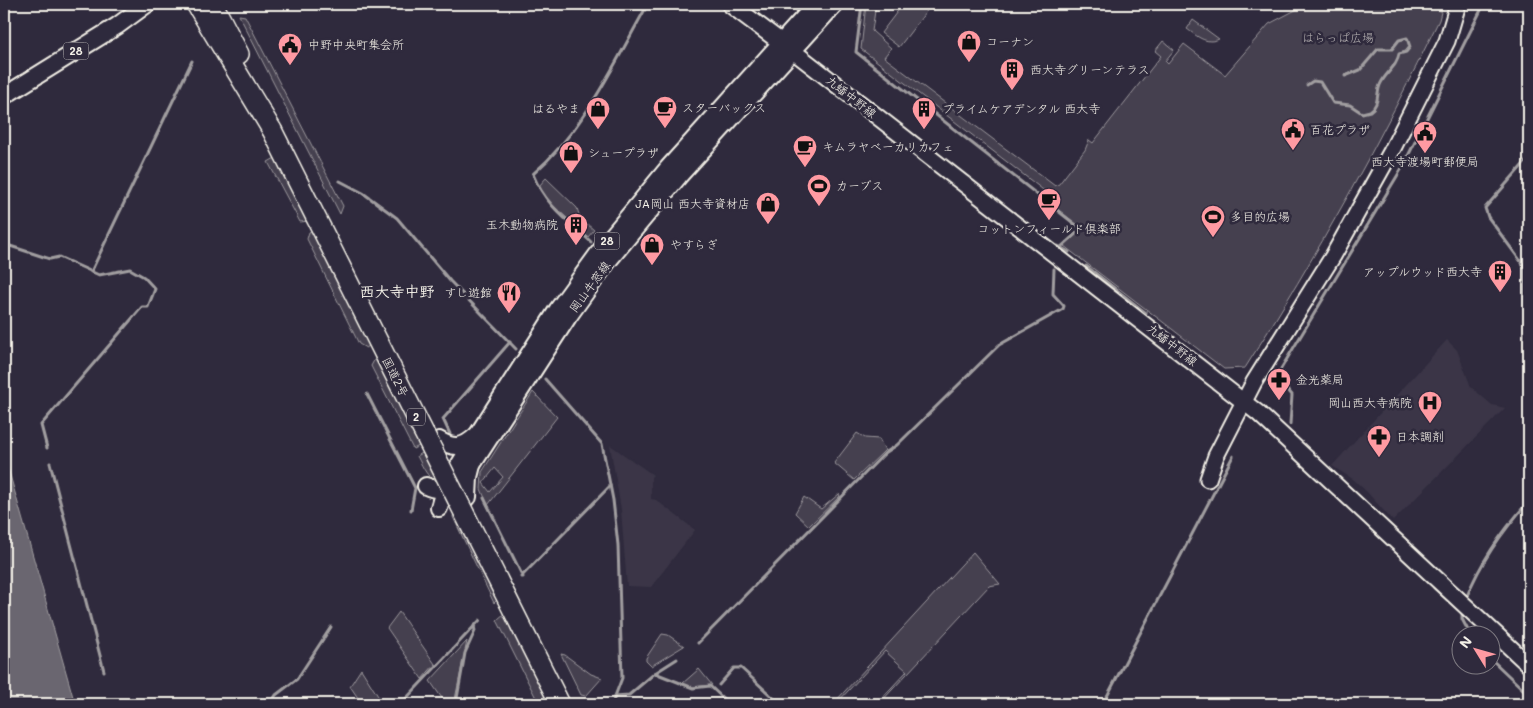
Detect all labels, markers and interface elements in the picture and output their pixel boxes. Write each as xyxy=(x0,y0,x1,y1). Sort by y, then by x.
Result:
shop icon: コーナン xyxy=(956,29,982,63)
park label: はらっぱ広場 xyxy=(1302,29,1374,45)
public building icon: 中野中央町集会所 xyxy=(277,32,303,66)
place label: コーナン xyxy=(986,33,1034,49)
place label: 中野中央町集会所 xyxy=(308,36,404,52)
road number: 28 xyxy=(64,42,88,59)
building icon: 西大寺グリーンテラス xyxy=(999,57,1025,91)
place label: 西大寺グリーンテラス xyxy=(1030,61,1150,77)
street label: 九蟠中野線 xyxy=(823,71,880,121)
cafe icon: スターバックス xyxy=(652,95,678,129)
shop icon: はるやま xyxy=(585,96,611,130)
building icon: プライムケアデンタル 西大寺 xyxy=(911,96,937,130)
place label: スターバックス xyxy=(682,99,766,115)
place label: はるやま xyxy=(532,100,580,116)
place label: プライムケアデンタル 西大寺 xyxy=(942,100,1100,116)
public building icon: 百花プラザ xyxy=(1280,117,1306,151)
public building icon: 西大寺渡場町郵便局 xyxy=(1412,120,1438,154)
place label: 百花プラザ xyxy=(1310,121,1370,137)
cafe icon: キムラヤベーカリカフェ xyxy=(792,134,818,168)
place label: キムラヤベーカリカフェ xyxy=(822,138,954,154)
shop icon: シュープラザ xyxy=(558,140,584,174)
place label: シュープラザ xyxy=(588,144,659,160)
place label: 西大寺渡場町郵便局 xyxy=(1371,153,1479,169)
sports icon: カーブス xyxy=(806,173,832,207)
place label: カーブス xyxy=(836,177,883,193)
cafe icon: コットンフィールド倶楽部 xyxy=(1036,187,1062,221)
shop icon: JA岡山 西大寺資材店 xyxy=(755,191,781,225)
place label: JA岡山 西大寺資材店 xyxy=(635,195,750,211)
sports icon: 多目的広場 xyxy=(1200,204,1226,238)
place label: 多目的広場 xyxy=(1230,208,1290,224)
building icon: 玉木動物病院 xyxy=(563,212,589,246)
place label: 玉木動物病院 xyxy=(486,216,558,232)
place label: コットンフィールド倶楽部 xyxy=(977,220,1121,236)
road number: 28 xyxy=(594,232,620,250)
shop icon: やすらぎ xyxy=(639,232,665,266)
place label: やすらぎ xyxy=(670,236,718,252)
street label: 岡山牛窓線 xyxy=(565,257,613,315)
building icon: アップルウッド西大寺 xyxy=(1487,259,1513,293)
place label: アップルウッド西大寺 xyxy=(1363,263,1482,279)
restaurant icon: すし遊館 xyxy=(496,280,522,314)
district label: 西大寺中野 xyxy=(359,281,435,301)
place label: すし遊館 xyxy=(444,284,492,300)
street label: 九蟠中野線 xyxy=(1144,319,1201,369)
street label: 国道2号 xyxy=(379,354,413,399)
pharmacy icon: 金光薬局 xyxy=(1266,367,1292,401)
place label: 金光薬局 xyxy=(1296,371,1344,387)
hospital icon: 岡山西大寺病院 xyxy=(1417,390,1443,424)
place label: 岡山西大寺病院 xyxy=(1328,394,1412,410)
road number: 2 xyxy=(407,408,425,426)
pharmacy icon: 日本調剤 xyxy=(1366,424,1392,458)
place label: 日本調剤 xyxy=(1396,428,1444,444)
north arrow xyxy=(1450,626,1500,676)
text: N xyxy=(1454,632,1476,652)

